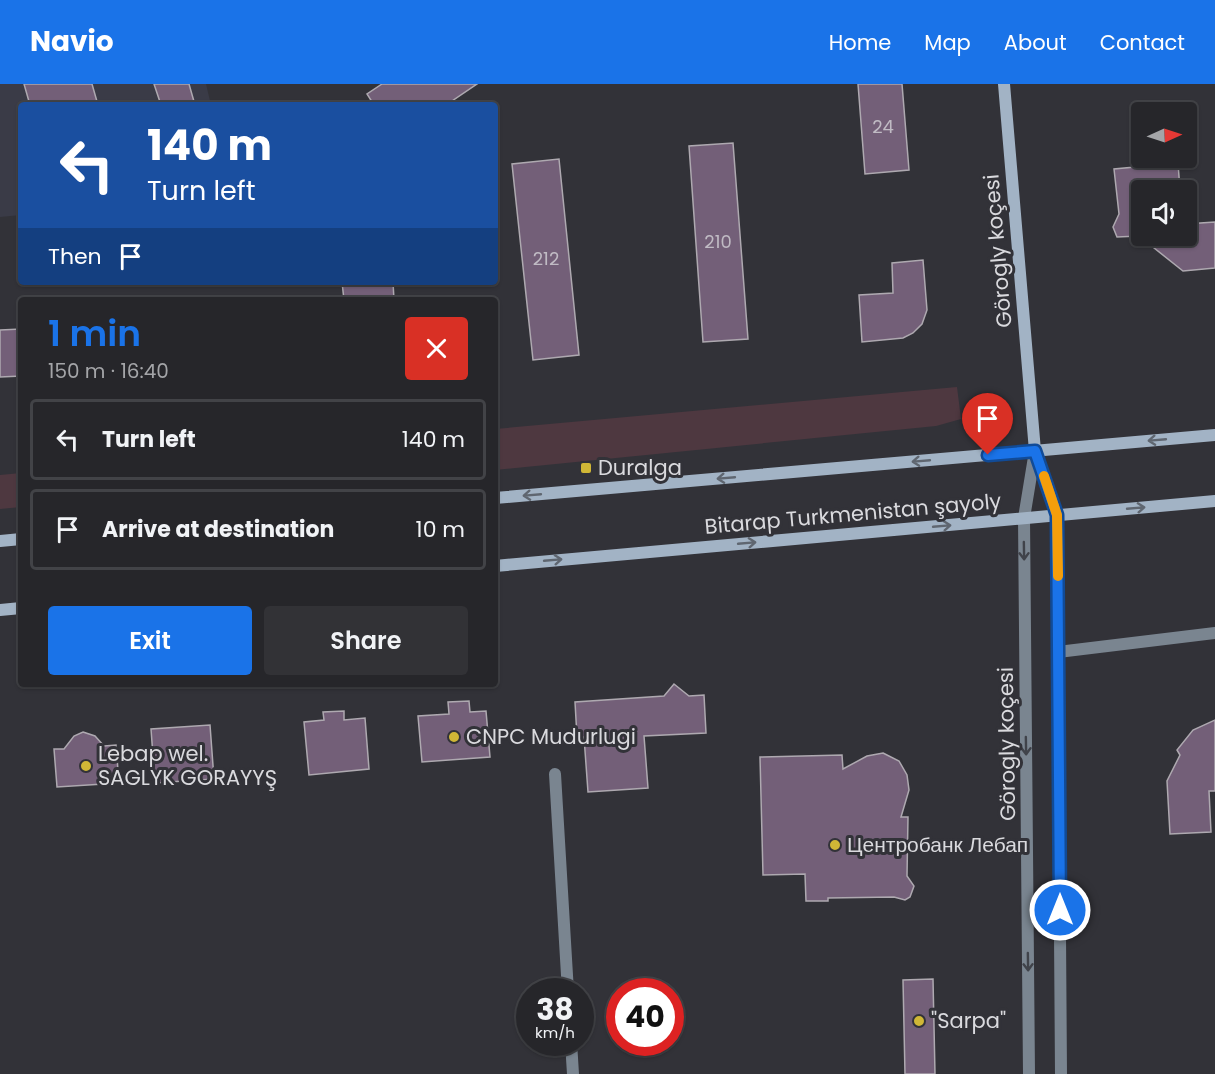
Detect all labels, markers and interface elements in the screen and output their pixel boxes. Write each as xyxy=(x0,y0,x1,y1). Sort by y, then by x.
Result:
text: Navio xyxy=(30,22,114,61)
text: Home xyxy=(829,28,891,57)
text: Map xyxy=(924,28,971,57)
text: About xyxy=(1004,28,1067,57)
text: Contact xyxy=(1100,28,1185,57)
north arrow xyxy=(1131,102,1197,168)
map controls xyxy=(1131,102,1197,246)
house number: 24 xyxy=(872,114,894,139)
text: 140 m xyxy=(147,116,272,175)
icon: left xyxy=(48,126,126,204)
text: Turn left xyxy=(147,172,256,209)
street label: Görogly koçesi xyxy=(976,173,1019,329)
button: sound xyxy=(1131,180,1197,246)
house number: 210 xyxy=(704,229,732,254)
icon: arrive xyxy=(114,240,147,273)
text: Then xyxy=(48,241,102,272)
house number: 212 xyxy=(533,246,559,271)
text: 1 min xyxy=(48,308,141,359)
button: close xyxy=(405,317,468,380)
text: 150 m · 16:40 xyxy=(48,357,169,385)
pin xyxy=(962,393,1013,455)
icon: arrive xyxy=(971,402,1004,435)
icon: left xyxy=(51,423,84,456)
text: Turn left xyxy=(102,424,196,455)
text: 140 m xyxy=(402,424,465,455)
one-way arrow xyxy=(1147,435,1167,446)
place label: Duralga xyxy=(598,453,682,482)
one-way arrow xyxy=(911,456,931,467)
marker: Duralga xyxy=(579,461,593,475)
one-way arrow xyxy=(717,473,737,484)
street label: Bitarap Turkmenistan şayoly xyxy=(703,486,1003,541)
one-way arrow xyxy=(523,490,543,501)
one-way arrow xyxy=(1125,502,1145,513)
icon: arrive xyxy=(51,513,84,546)
text: Arrive at destination xyxy=(102,514,334,545)
text: 10 m xyxy=(416,514,465,545)
one-way arrow xyxy=(931,520,951,531)
one-way arrow xyxy=(737,537,757,548)
one-way arrow xyxy=(1018,540,1030,560)
one-way arrow xyxy=(543,555,563,566)
button: Exit xyxy=(48,606,252,675)
button: Share xyxy=(264,606,468,675)
street label: Görogly koçesi xyxy=(991,667,1022,821)
place label: CNPC Mudurlugi xyxy=(466,722,636,751)
marker: CNPC Mudurlugi xyxy=(447,730,461,744)
one-way arrow xyxy=(1020,735,1032,755)
place label: Lebap wel. SAGLYK GORAYYŞ xyxy=(98,739,277,792)
marker: Lebap wel. SAGLYK GORAYYŞ xyxy=(79,759,93,773)
place label: Центробанк Лебап xyxy=(847,830,1028,859)
marker: Центробанк Лебап xyxy=(828,838,842,852)
position arrow xyxy=(1028,878,1092,942)
one-way arrow xyxy=(1022,951,1034,971)
speed limit sign: 40 xyxy=(606,978,684,1056)
text: 38 xyxy=(536,988,574,1031)
place label: "Sarpa" xyxy=(931,1006,1006,1035)
marker: "Sarpa" xyxy=(912,1014,926,1028)
text: km/h xyxy=(535,1022,575,1043)

